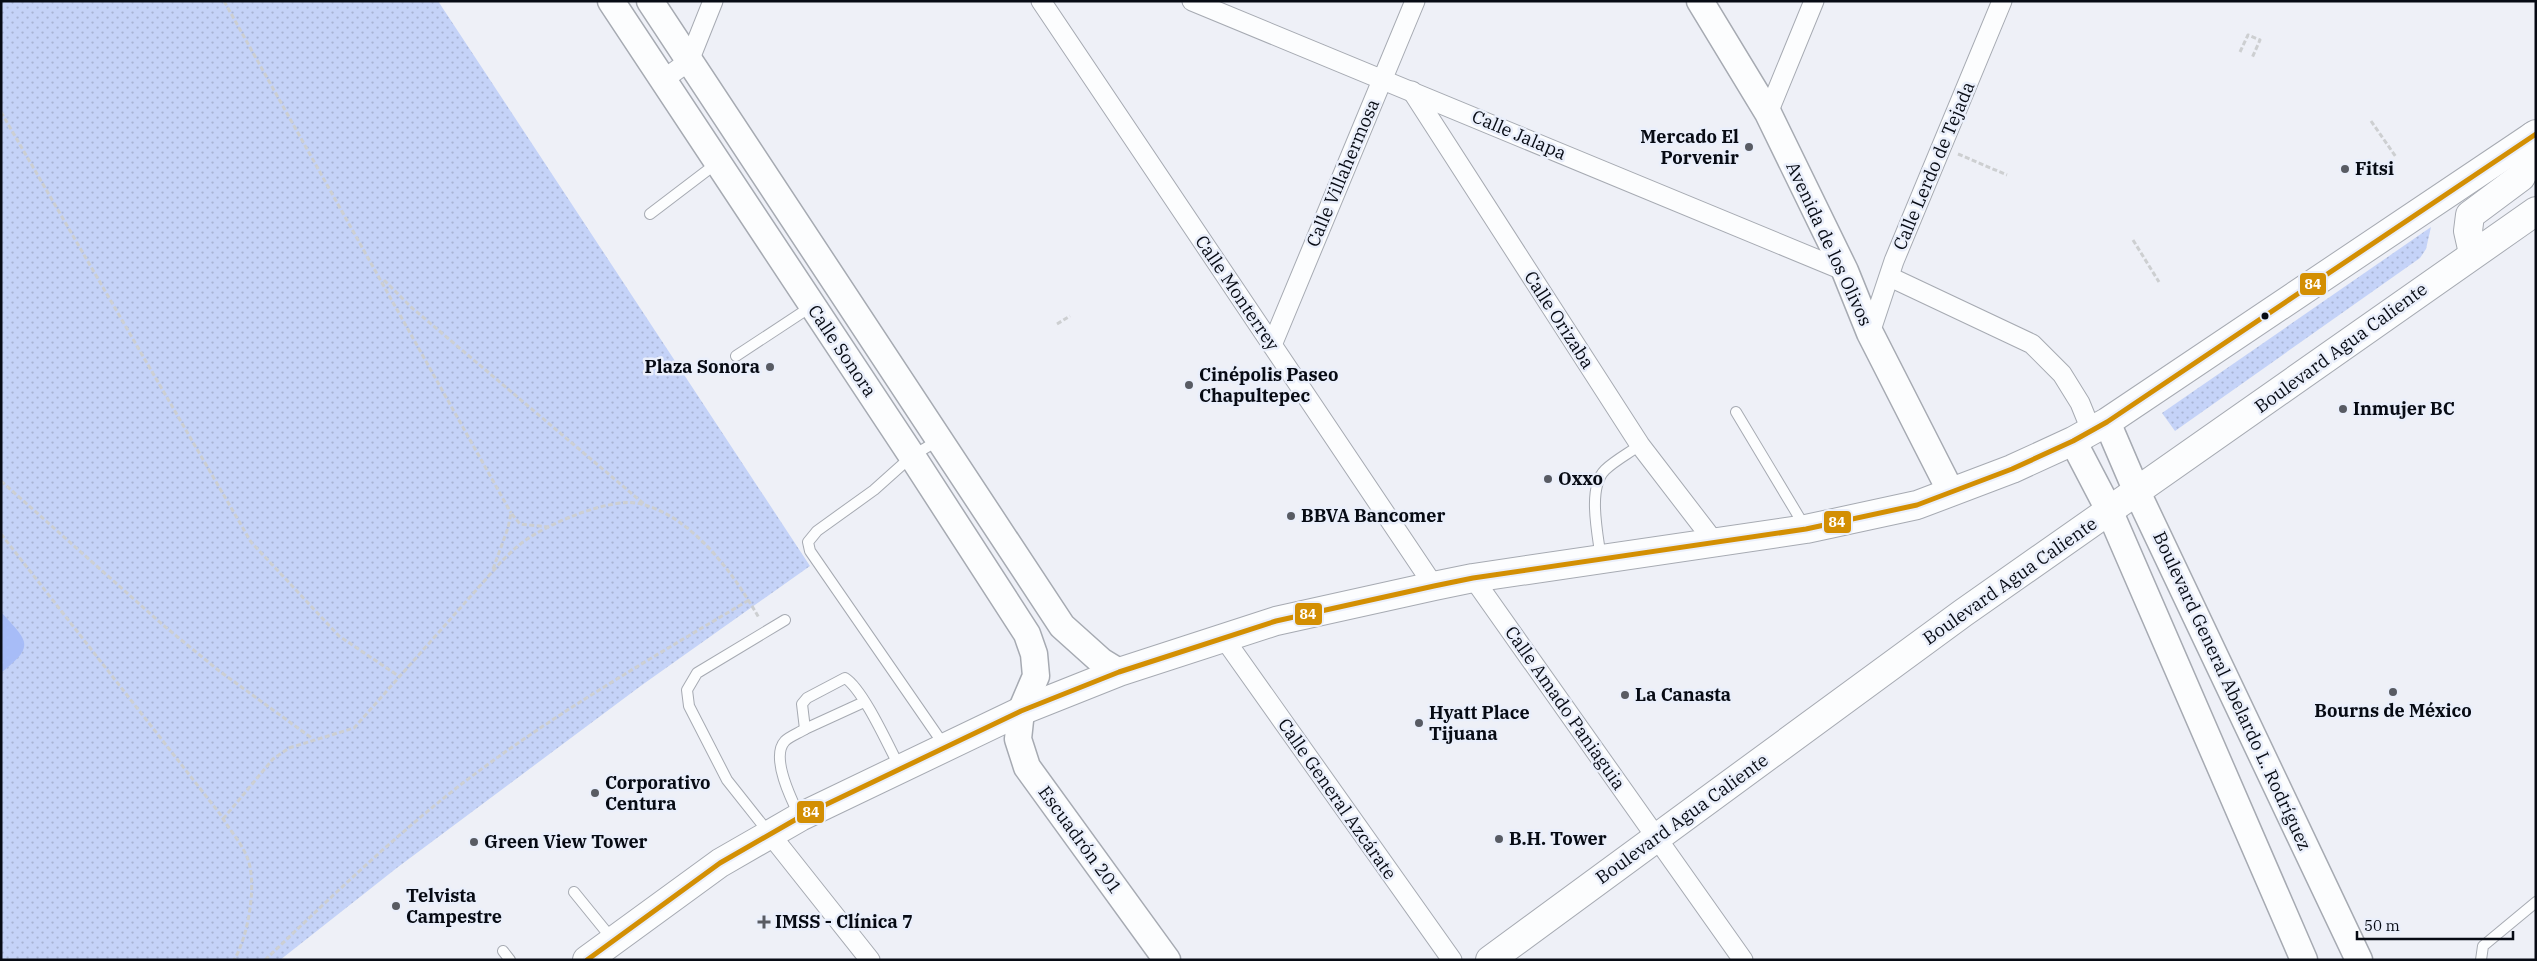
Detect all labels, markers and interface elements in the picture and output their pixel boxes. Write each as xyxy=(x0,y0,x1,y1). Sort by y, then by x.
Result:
street label: Calle Lerdo de Tejada xyxy=(1888,78,1980,254)
street label: Calle Villahermosa xyxy=(1301,95,1384,250)
street label: Calle Jalapa xyxy=(1469,104,1570,165)
place label: Mercado El Porvenir xyxy=(1640,125,1739,169)
marker: Mercado El Porvenir xyxy=(1743,141,1755,153)
place label: Fitsi xyxy=(2355,157,2394,180)
street label: Avenida de los Olivos xyxy=(1781,158,1878,330)
marker: Fitsi xyxy=(2339,163,2351,175)
street label: Calle Monterrey xyxy=(1190,231,1285,355)
street label: Calle Orizaba xyxy=(1519,266,1600,373)
line badge: 84 xyxy=(2299,272,2327,296)
text: 84 xyxy=(2305,275,2321,293)
street label: Boulevard Agua Caliente xyxy=(2250,277,2431,418)
street label: Calle Sonora xyxy=(803,300,882,401)
unlabelled marker xyxy=(2260,311,2270,321)
place label: Plaza Sonora xyxy=(645,355,760,378)
marker: Plaza Sonora xyxy=(764,361,776,373)
place label: Cinépolis Paseo Chapultepec xyxy=(1199,363,1338,407)
marker: Cinépolis Paseo Chapultepec xyxy=(1183,379,1195,391)
place label: Inmujer BC xyxy=(2353,397,2455,420)
marker: Inmujer BC xyxy=(2337,403,2349,415)
place label: Oxxo xyxy=(1558,467,1603,490)
marker: Oxxo xyxy=(1542,473,1554,485)
place label: BBVA Bancomer xyxy=(1301,504,1446,527)
marker: BBVA Bancomer xyxy=(1285,510,1297,522)
line badge: 84 xyxy=(1823,510,1852,534)
street label: Boulevard Agua Caliente xyxy=(1918,512,2101,650)
text: 84 xyxy=(1829,513,1845,531)
street label: Boulevard General Abelardo L. Rodríguez xyxy=(2148,528,2317,854)
line badge: 84 xyxy=(1294,602,1323,626)
text: 84 xyxy=(1300,605,1316,623)
street label: Calle Amado Paniaguia xyxy=(1500,621,1631,794)
place label: La Canasta xyxy=(1635,683,1731,706)
marker: Bourns de México xyxy=(2387,686,2399,698)
marker: La Canasta xyxy=(1619,689,1631,701)
place label: Bourns de México xyxy=(2314,699,2472,722)
place label: Hyatt Place Tijuana xyxy=(1429,701,1530,745)
street label: Calle General Azcárate xyxy=(1273,714,1402,884)
marker: Hyatt Place Tijuana xyxy=(1413,717,1425,729)
street label: Boulevard Agua Caliente xyxy=(1591,748,1772,889)
place label: Corporativo Centura xyxy=(605,771,711,815)
street label: Escuadrón 201 xyxy=(1034,781,1127,898)
marker: Corporativo Centura xyxy=(589,787,601,799)
line badge: 84 xyxy=(796,800,825,824)
text: 84 xyxy=(803,803,819,821)
place label: B.H. Tower xyxy=(1509,827,1607,850)
place label: Green View Tower xyxy=(484,830,648,853)
marker: B.H. Tower xyxy=(1493,833,1505,845)
marker: Green View Tower xyxy=(468,836,480,848)
place label: Telvista Campestre xyxy=(406,884,502,928)
marker: Telvista Campestre xyxy=(390,900,402,912)
scale bar xyxy=(2357,908,2513,940)
place label: IMSS - Clínica 7 xyxy=(775,910,913,933)
marker: IMSS - Clínica 7 xyxy=(757,915,771,929)
text: 50 m xyxy=(2364,916,2400,935)

